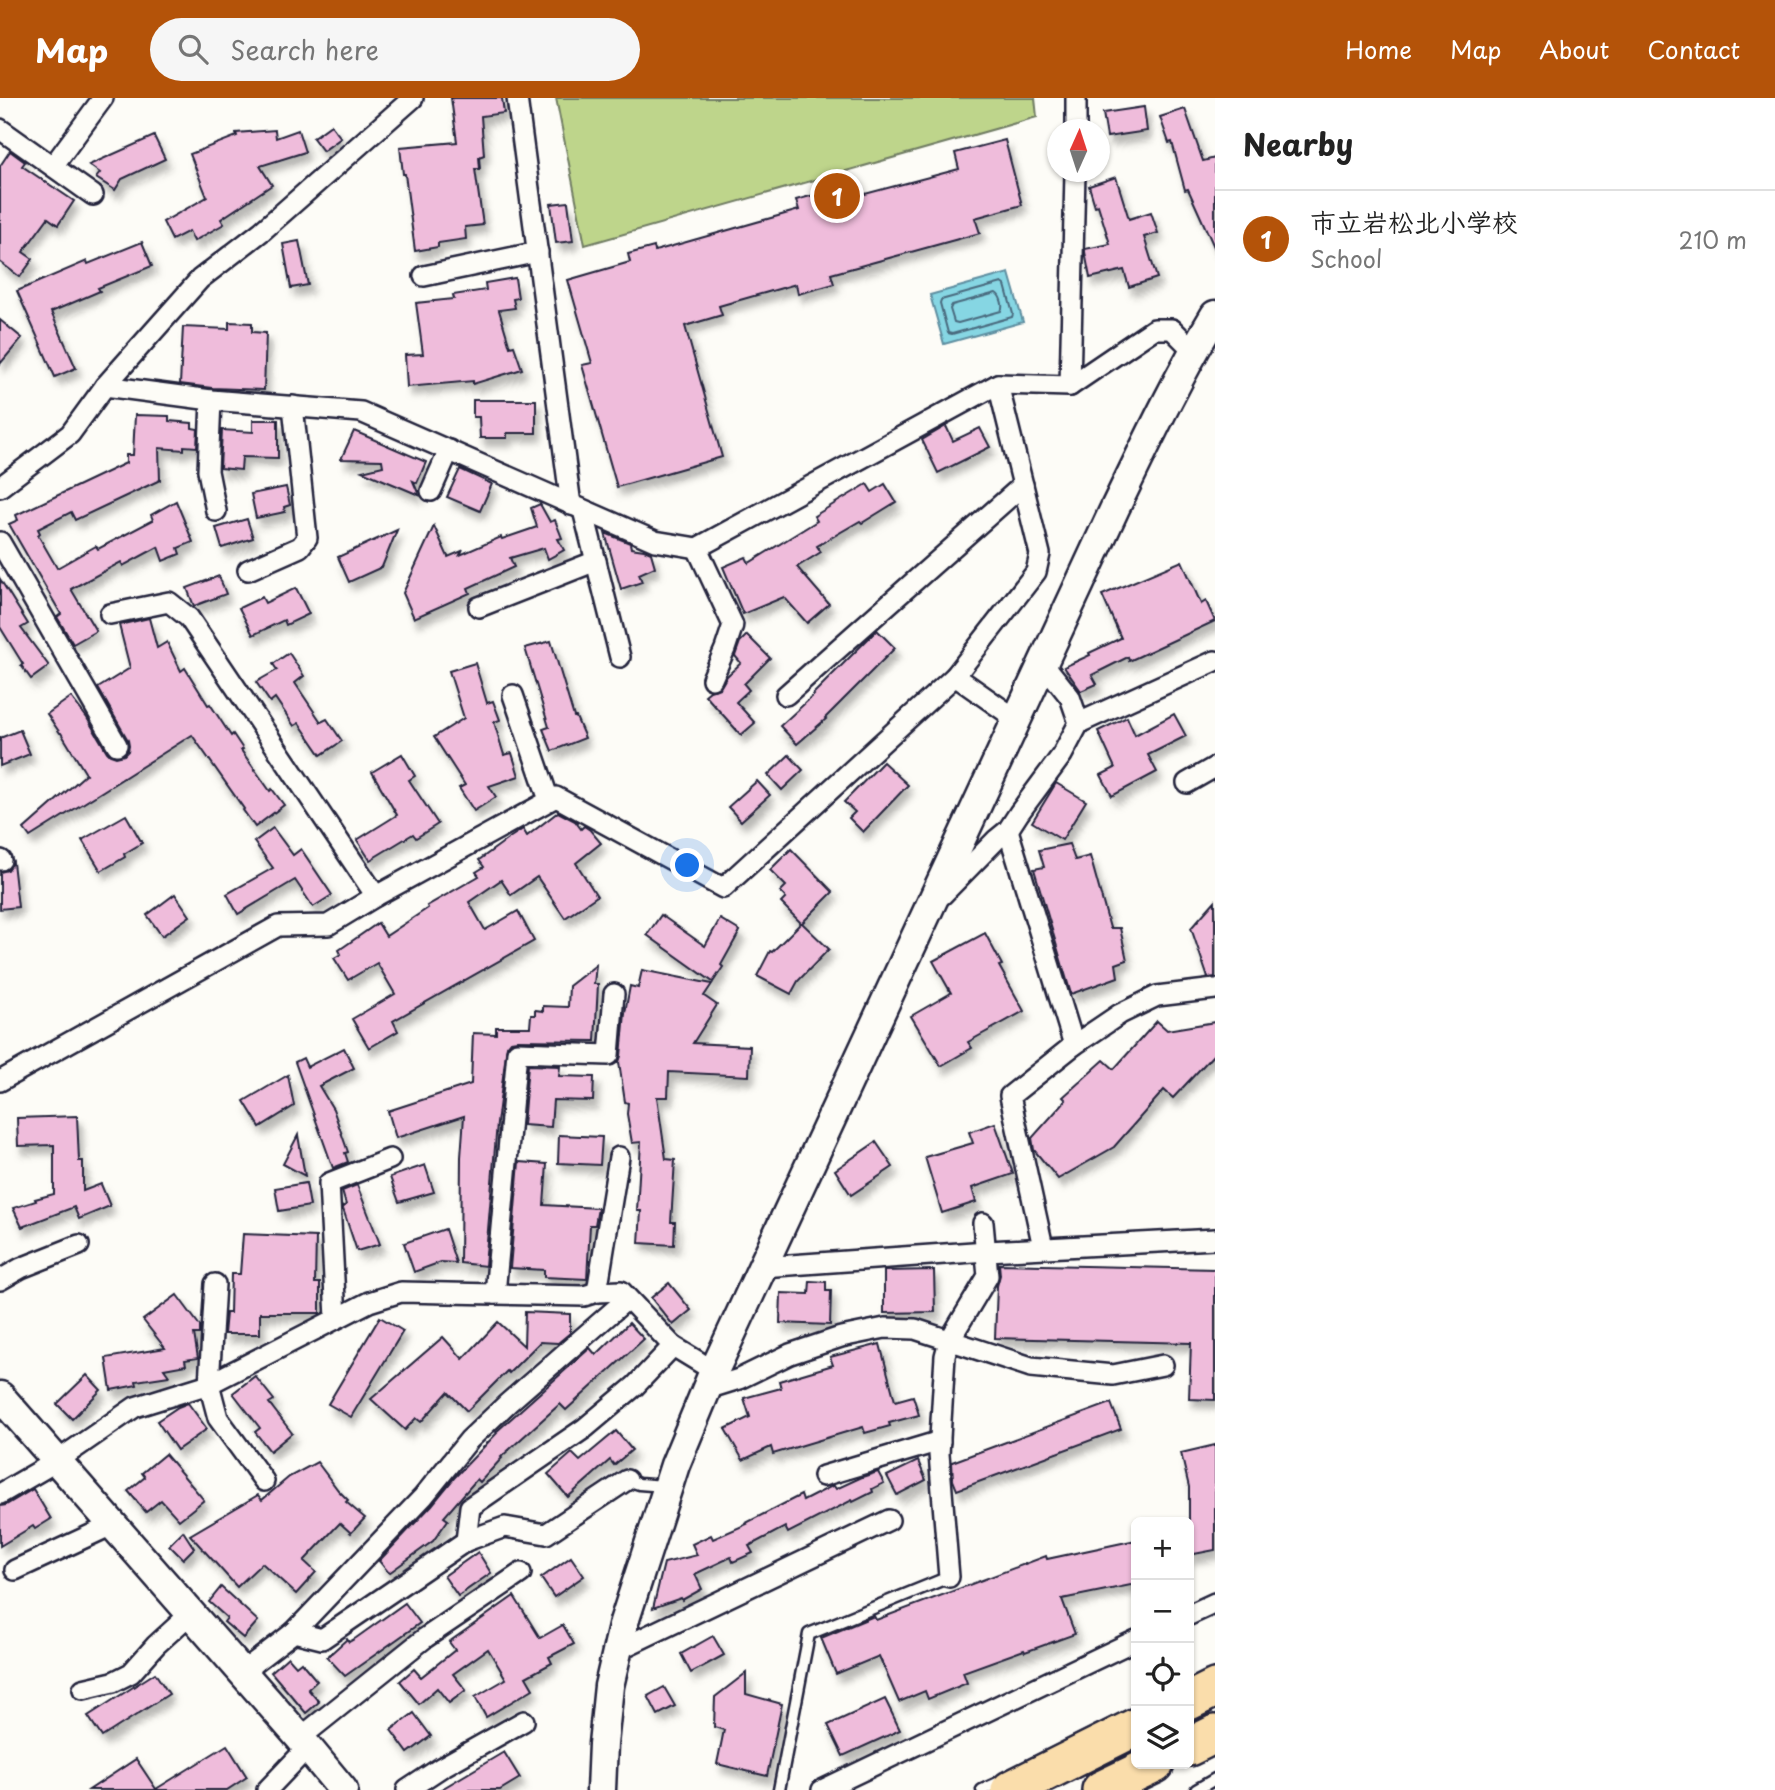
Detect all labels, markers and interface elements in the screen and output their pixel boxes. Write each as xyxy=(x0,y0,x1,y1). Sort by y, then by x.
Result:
search box xyxy=(150,18,640,81)
text: Map xyxy=(35,24,108,74)
icon: search xyxy=(174,30,212,68)
text: Search here xyxy=(230,30,379,69)
text: Home xyxy=(1345,31,1412,67)
text: Map xyxy=(1450,31,1501,67)
text: About xyxy=(1539,31,1609,67)
text: Contact xyxy=(1647,31,1740,67)
north arrow xyxy=(1047,119,1110,182)
text: Nearby xyxy=(1243,121,1353,166)
pin: 1 xyxy=(814,170,860,222)
text: 市立岩松北小学校 xyxy=(1310,202,1518,241)
text: 1 xyxy=(1261,222,1272,257)
text: 210 m xyxy=(1679,222,1747,257)
text: School xyxy=(1310,241,1382,276)
your location xyxy=(670,848,704,882)
map controls xyxy=(1131,1517,1194,1769)
button: + xyxy=(1131,1517,1194,1580)
button: − xyxy=(1131,1580,1194,1643)
button: locate xyxy=(1131,1643,1194,1706)
button: layers xyxy=(1131,1706,1194,1769)

